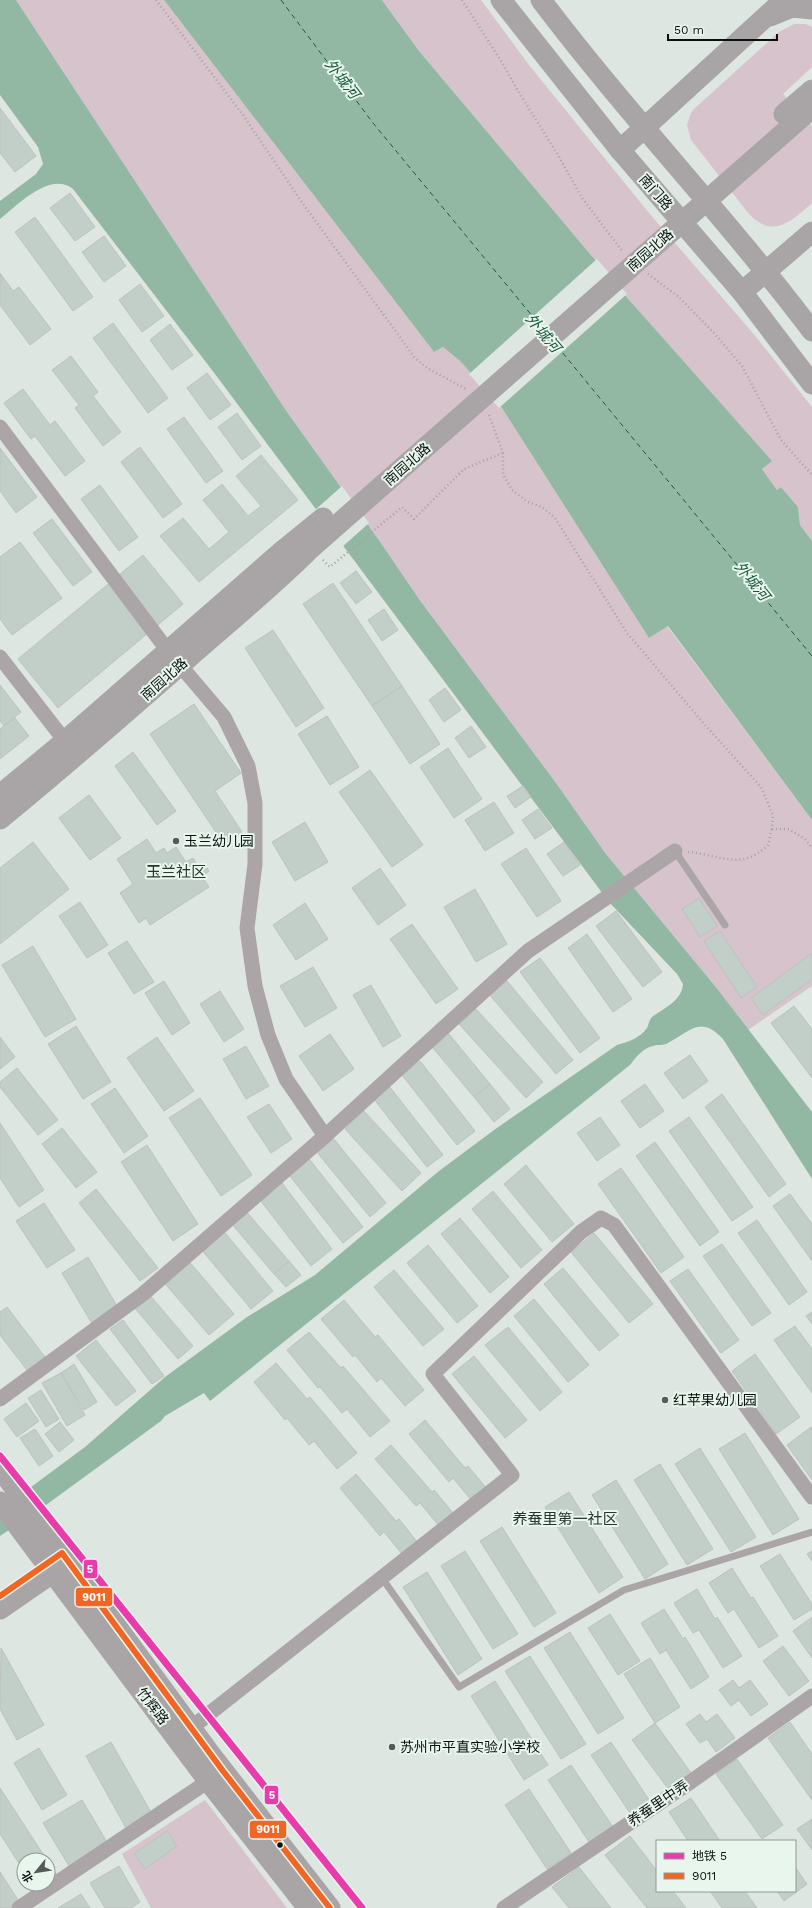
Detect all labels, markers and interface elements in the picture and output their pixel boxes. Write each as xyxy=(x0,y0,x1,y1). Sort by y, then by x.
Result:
scale bar xyxy=(668,16,777,42)
text: 50 m xyxy=(674,23,704,37)
water label: 外城河 xyxy=(321,56,365,105)
street label: 南门路 xyxy=(636,171,676,213)
street label: 南园北路 xyxy=(624,226,676,274)
water label: 外城河 xyxy=(522,310,566,358)
street label: 南园北路 xyxy=(381,440,433,488)
water label: 外城河 xyxy=(731,558,775,606)
street label: 南园北路 xyxy=(138,655,190,703)
place label: 玉兰幼儿园 xyxy=(184,833,254,849)
marker: 玉兰幼儿园 xyxy=(171,836,181,846)
district label: 玉兰社区 xyxy=(146,863,206,881)
place label: 红苹果幼儿园 xyxy=(673,1392,757,1408)
marker: 红苹果幼儿园 xyxy=(660,1395,670,1405)
district label: 养蚕里第一社区 xyxy=(512,1510,618,1528)
line badge: 5 xyxy=(83,1559,98,1579)
text: 5 xyxy=(87,1563,93,1576)
line badge: 9011 xyxy=(75,1587,113,1607)
text: 9011 xyxy=(82,1591,106,1604)
street label: 竹辉路 xyxy=(134,1684,172,1728)
place label: 苏州市平直实验小学校 xyxy=(400,1739,540,1755)
marker: 苏州市平直实验小学校 xyxy=(387,1742,397,1752)
street label: 养蚕里中弄 xyxy=(625,1777,691,1829)
line badge: 5 xyxy=(264,1785,279,1805)
text: 5 xyxy=(269,1789,275,1802)
line badge: 9011 xyxy=(249,1820,287,1839)
text: 9011 xyxy=(256,1823,280,1836)
unlabelled marker xyxy=(275,1840,285,1850)
legend xyxy=(656,1840,796,1892)
text: 地铁 5 xyxy=(692,1849,727,1863)
north arrow xyxy=(16,1852,56,1892)
text: 北 xyxy=(19,1869,36,1885)
text: 9011 xyxy=(692,1869,716,1883)

